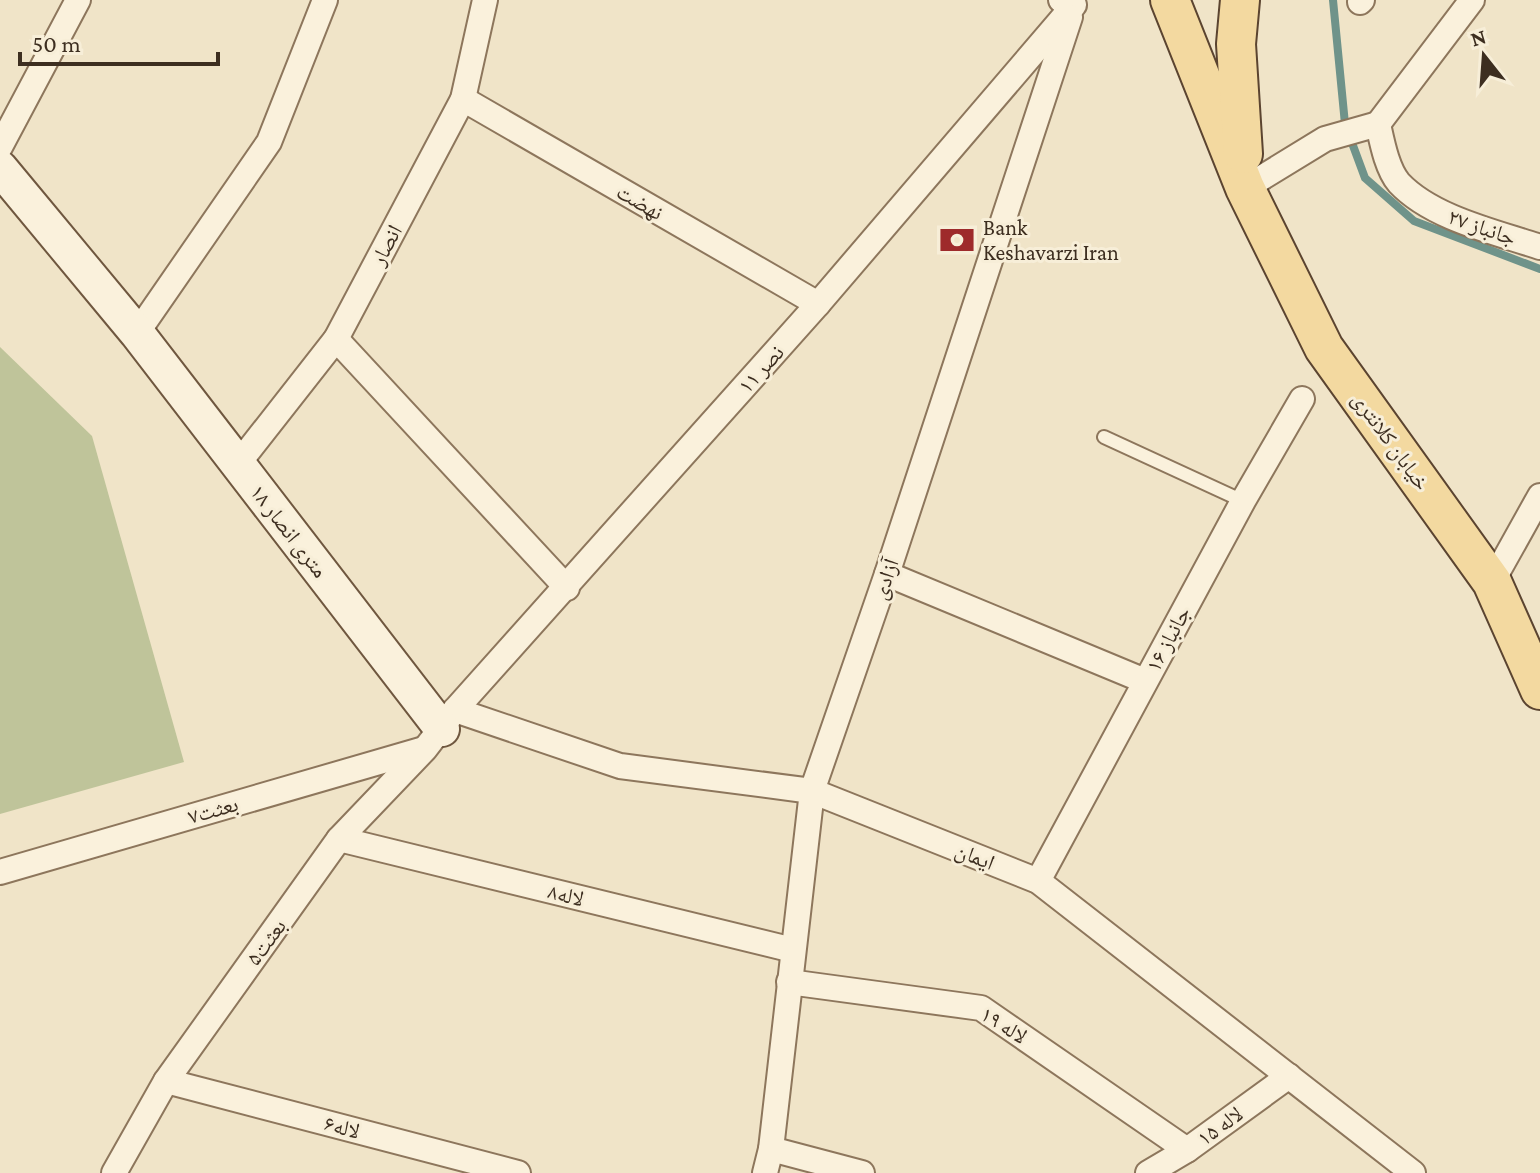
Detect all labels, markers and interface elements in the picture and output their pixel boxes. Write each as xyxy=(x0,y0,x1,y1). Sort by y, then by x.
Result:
scale bar xyxy=(20,16,218,66)
north arrow xyxy=(1444,16,1524,96)
text: N xyxy=(1467,23,1489,51)
text: 50 m xyxy=(32,30,81,57)
street label: نهضت xyxy=(612,179,668,225)
street label: جانباز ۲۷ xyxy=(1445,204,1519,250)
place label: Bank Keshavarzi Iran xyxy=(983,215,1119,265)
street label: انصار xyxy=(365,220,407,271)
bank icon: Bank Keshavarzi Iran xyxy=(938,221,976,259)
street label: نصر ۱۱ xyxy=(733,340,789,398)
street label: خیابان کلانتری xyxy=(1346,387,1435,496)
street label: ۱۸ متری انصار xyxy=(244,480,333,583)
street label: آزادی xyxy=(866,555,905,603)
street label: جانباز ۱۶ xyxy=(1141,602,1195,676)
street label: بعثت۷ xyxy=(185,791,241,829)
street label: ایمان xyxy=(951,837,998,876)
street label: لاله۸ xyxy=(546,879,586,911)
street label: بعثت۵ xyxy=(241,914,291,970)
street label: لاله ۱۹ xyxy=(976,1001,1032,1049)
street label: لاله ۱۵ xyxy=(1192,1101,1248,1151)
street label: لاله۶ xyxy=(321,1110,363,1144)

